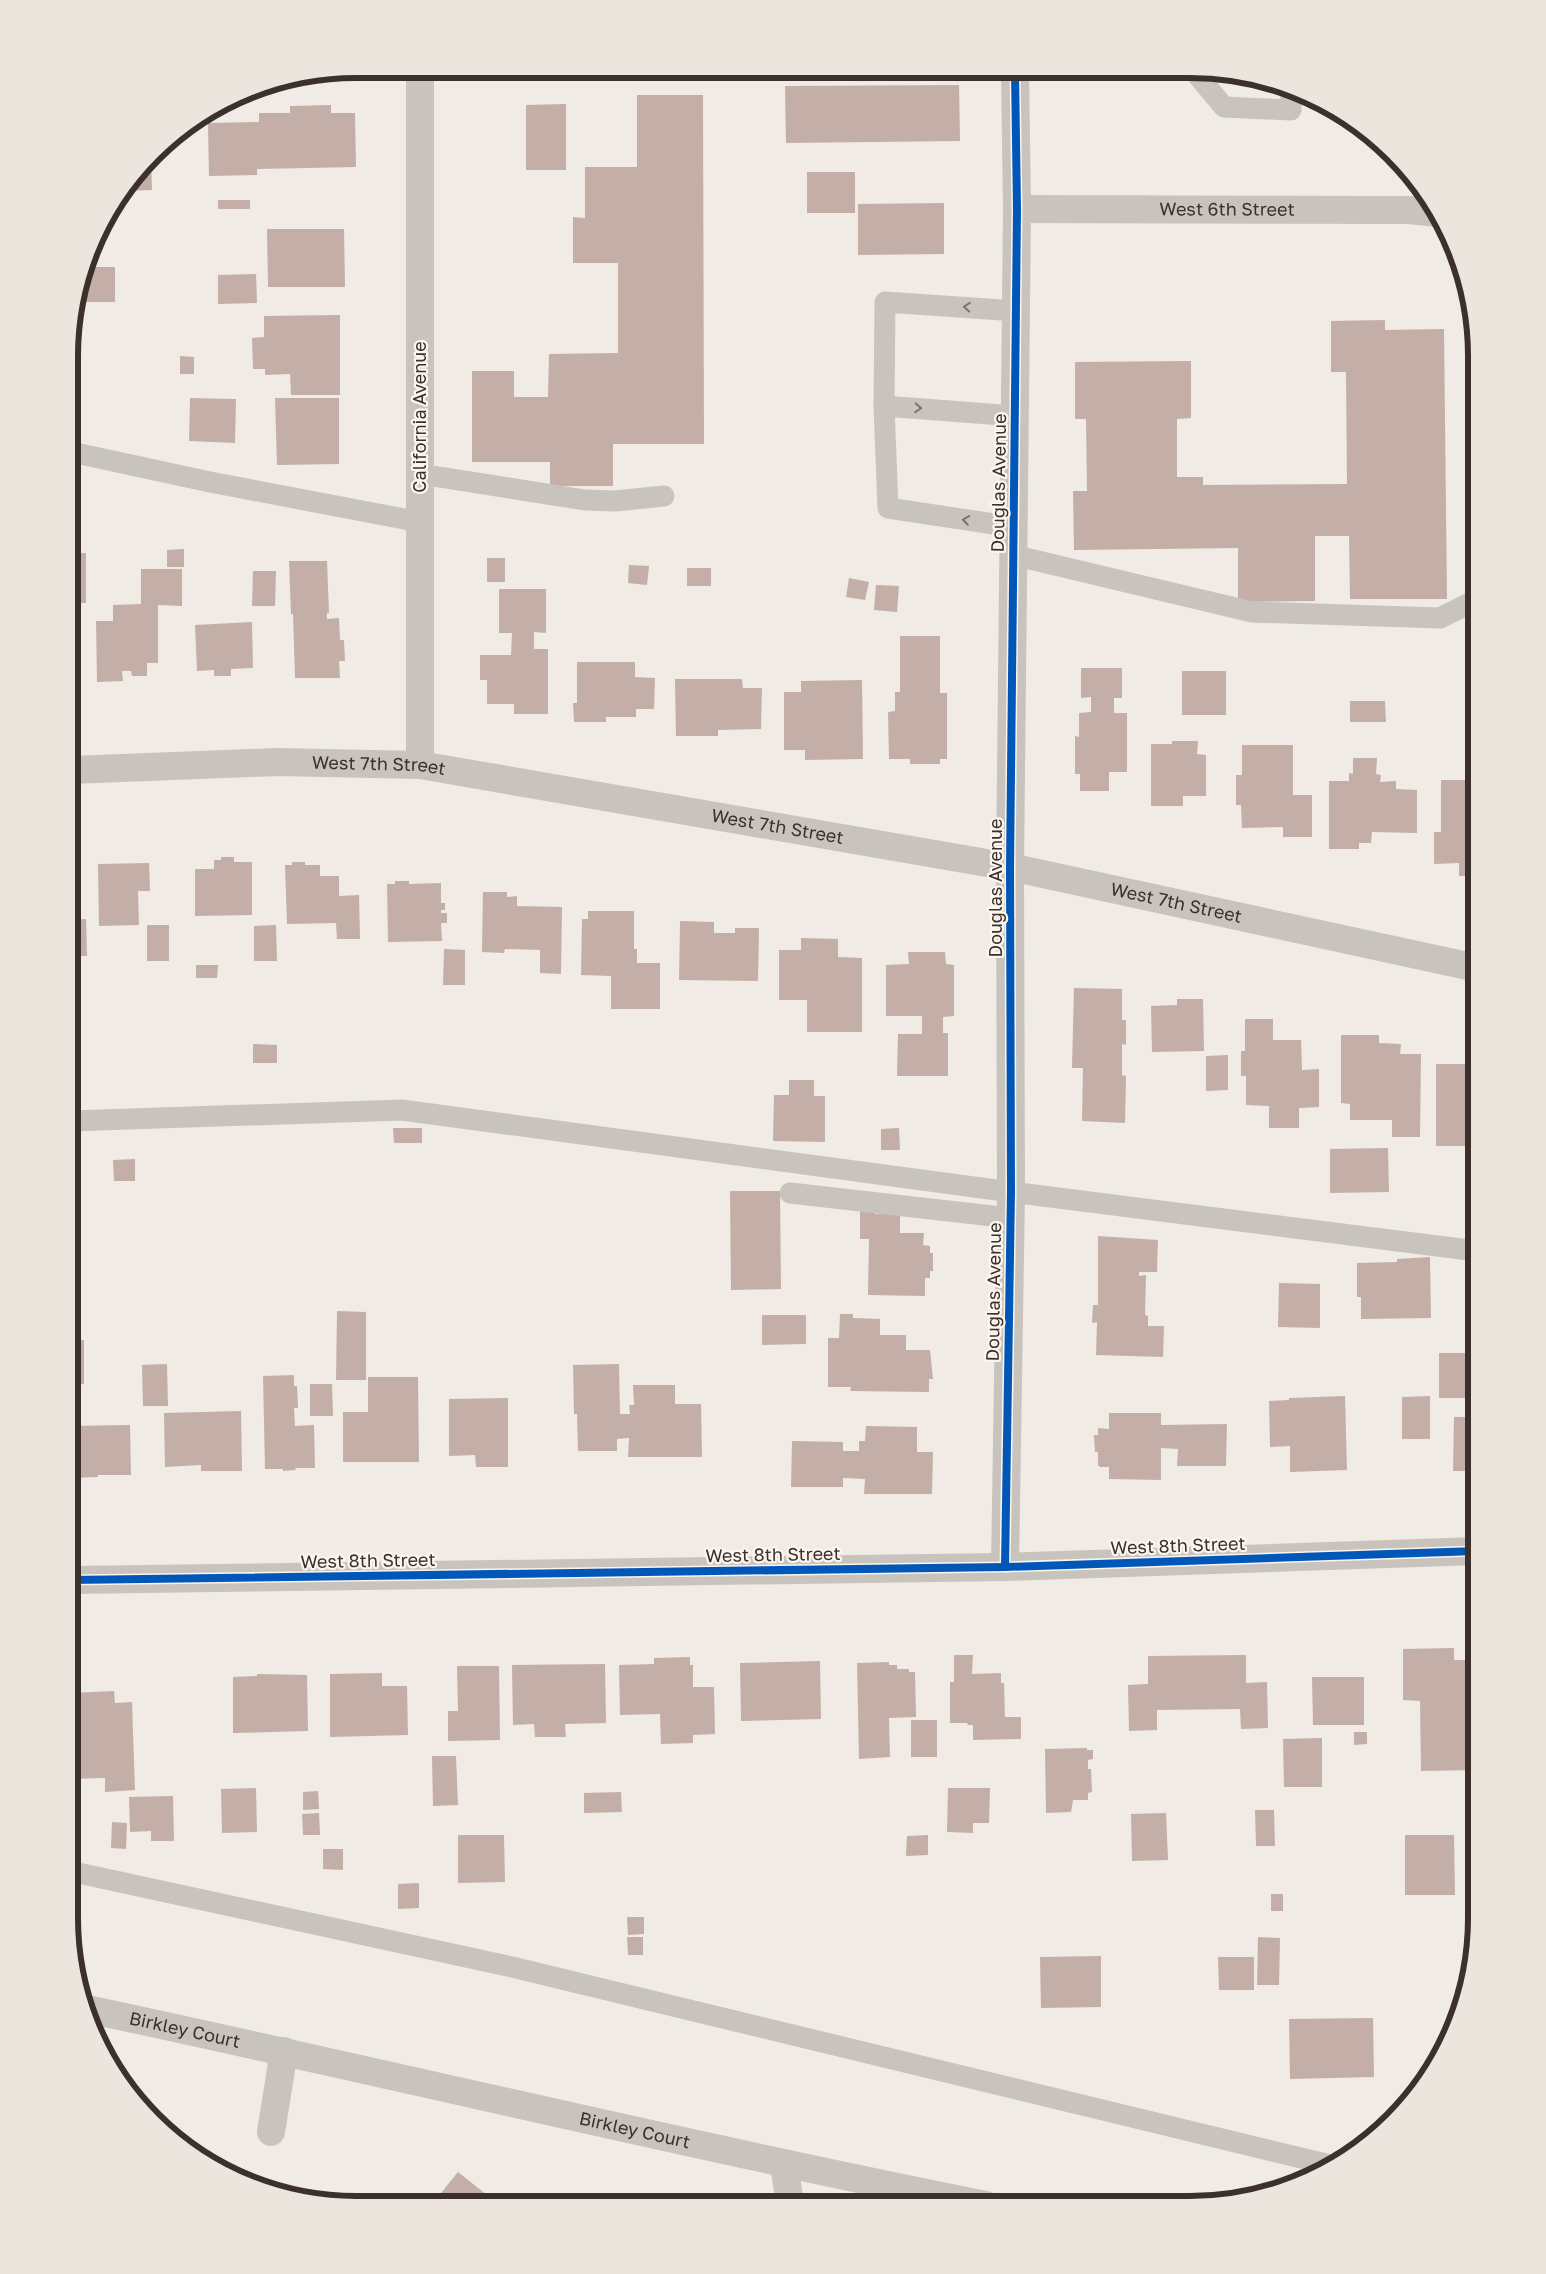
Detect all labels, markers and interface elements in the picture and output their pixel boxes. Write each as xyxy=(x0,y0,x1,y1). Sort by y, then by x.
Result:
street label: West 6th Street xyxy=(1159,197,1295,220)
one-way arrow xyxy=(963,302,971,313)
street label: California Avenue xyxy=(408,341,430,493)
one-way arrow xyxy=(914,403,922,414)
street label: Douglas Avenue xyxy=(986,413,1010,553)
one-way arrow xyxy=(961,515,969,526)
street label: West 7th Street xyxy=(312,751,447,779)
street label: West 7th Street xyxy=(710,804,846,848)
street label: Douglas Avenue xyxy=(984,819,1006,957)
street label: West 7th Street xyxy=(1109,877,1244,927)
street label: Douglas Avenue xyxy=(981,1222,1005,1362)
street label: West 8th Street xyxy=(1110,1532,1246,1558)
street label: West 8th Street xyxy=(705,1542,841,1566)
street label: West 8th Street xyxy=(300,1548,436,1572)
street label: Birkley Court xyxy=(127,2006,242,2052)
street label: Birkley Court xyxy=(577,2106,692,2152)

